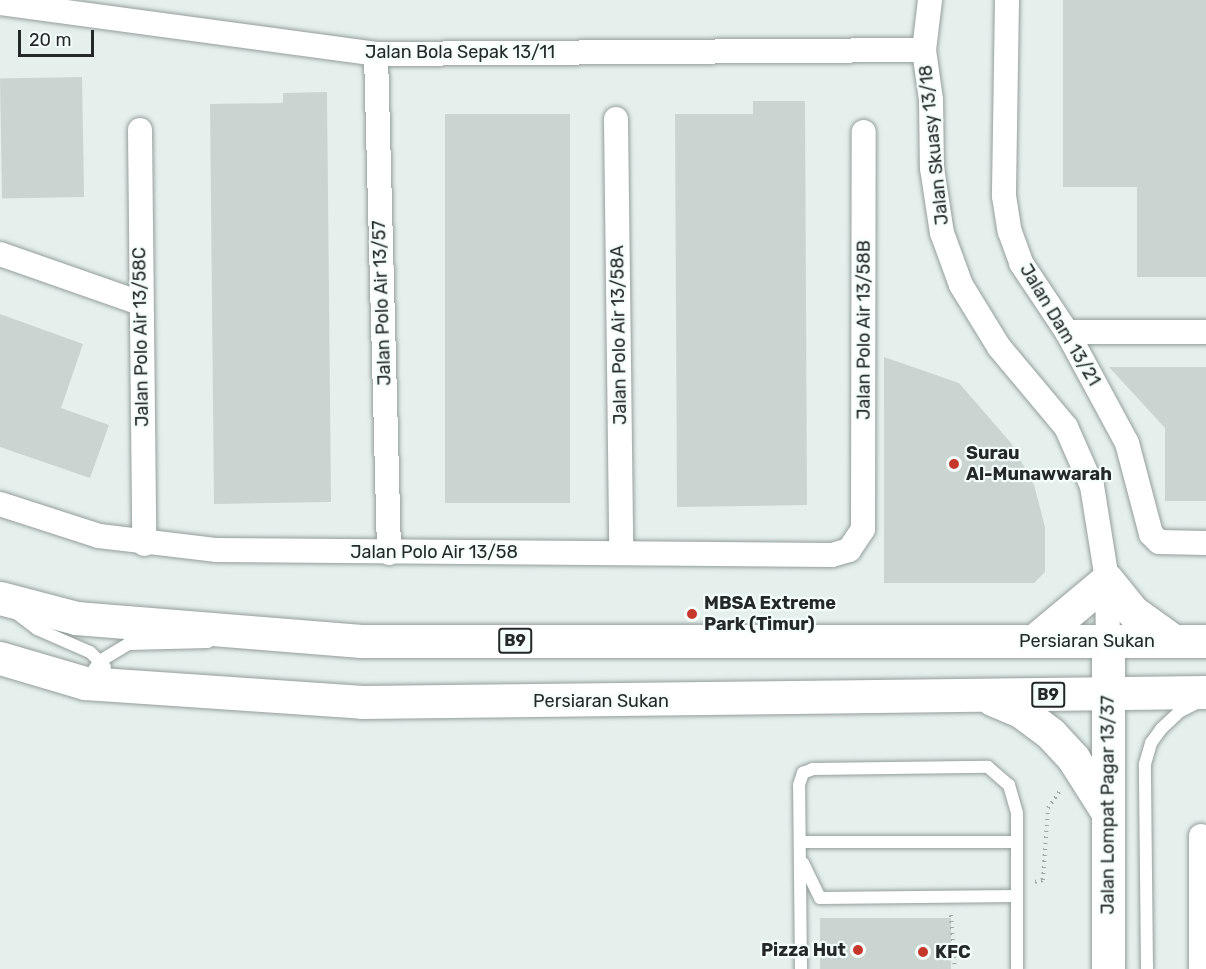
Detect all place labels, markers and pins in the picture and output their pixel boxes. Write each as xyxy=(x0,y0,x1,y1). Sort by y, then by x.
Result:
place label: Surau Al-Munawwarah xyxy=(966,443,1112,486)
marker: Surau Al-Munawwarah xyxy=(947,457,961,471)
place label: MBSA Extreme Park (Timur) xyxy=(704,593,836,636)
marker: MBSA Extreme Park (Timur) xyxy=(685,607,699,621)
place label: Pizza Hut xyxy=(761,939,846,961)
place label: KFC xyxy=(935,941,971,963)
marker: Pizza Hut xyxy=(851,943,865,957)
marker: KFC xyxy=(916,945,930,959)

